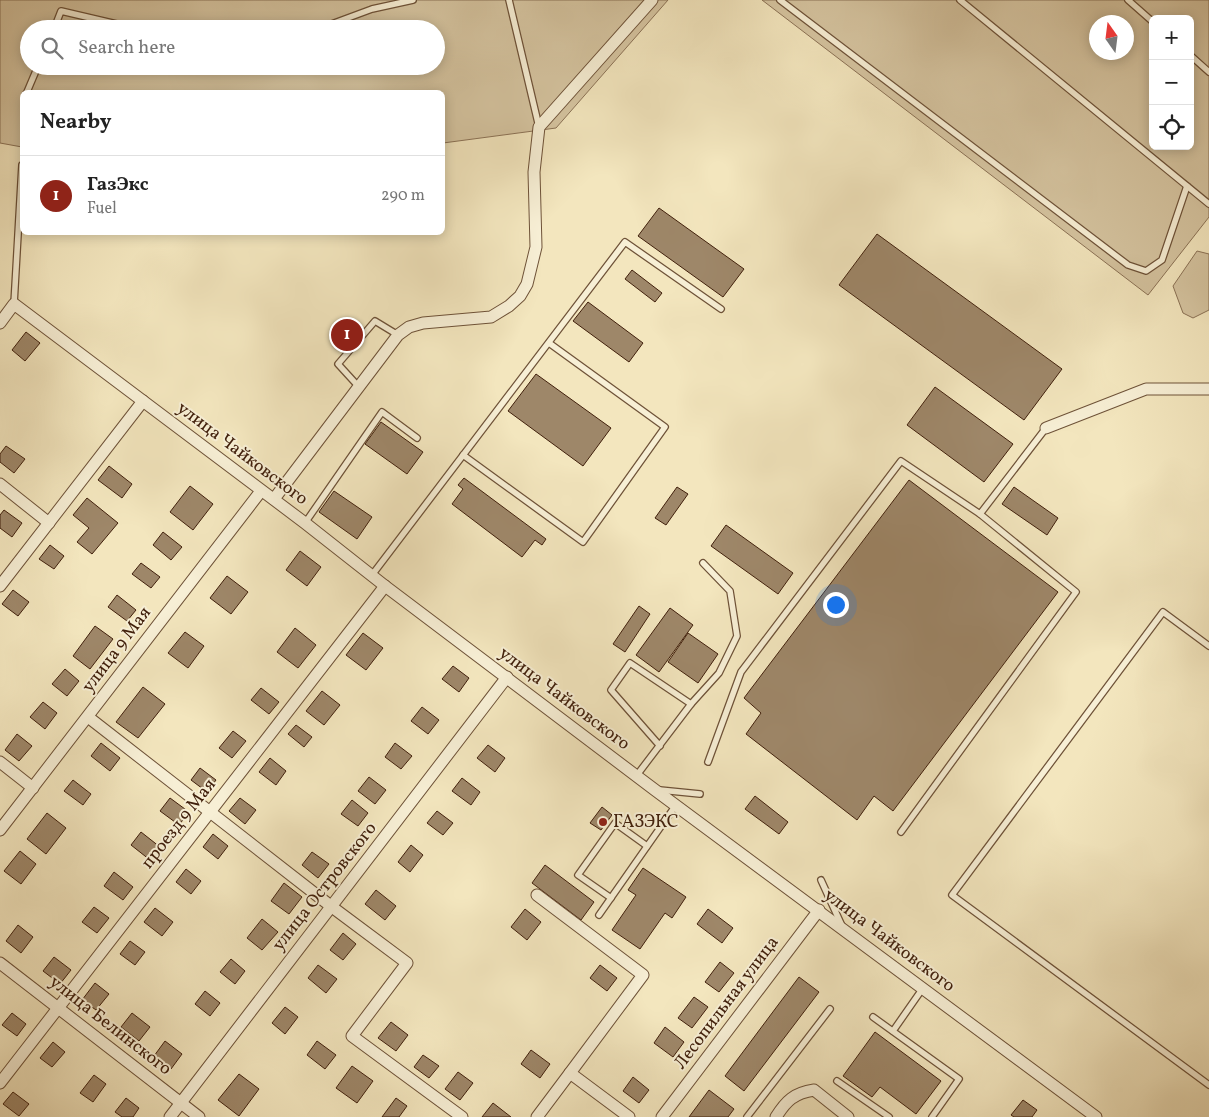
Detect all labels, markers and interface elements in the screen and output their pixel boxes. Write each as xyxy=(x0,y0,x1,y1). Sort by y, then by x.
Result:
north arrow xyxy=(1089,15,1134,60)
map controls xyxy=(1149,15,1194,150)
button: + xyxy=(1149,15,1194,60)
search box xyxy=(20,20,445,75)
icon: search xyxy=(38,34,66,62)
text: Search here xyxy=(78,35,175,61)
button: − xyxy=(1149,60,1194,105)
button: locate xyxy=(1149,105,1194,150)
text: Nearby xyxy=(40,108,111,137)
text: ГазЭкс xyxy=(87,172,149,198)
text: 1 xyxy=(53,185,59,207)
text: 290 m xyxy=(381,185,425,207)
text: Fuel xyxy=(87,198,117,220)
pin: 1 xyxy=(331,316,363,354)
street label: улица Чайковского xyxy=(171,396,313,512)
your location xyxy=(823,592,849,618)
street label: улица 9 Мая xyxy=(76,602,158,698)
street label: улица Чайковского xyxy=(493,641,635,757)
street label: проезд 9 Мая xyxy=(136,774,222,874)
place label: ГАЗЭКС xyxy=(613,810,679,835)
marker: ГАЗЭКС xyxy=(597,816,609,828)
street label: улица Островского xyxy=(267,817,383,957)
street label: улица Чайковского xyxy=(818,883,960,999)
street label: Лесопильная улица xyxy=(669,931,785,1075)
street label: улица Белинского xyxy=(43,970,177,1082)

